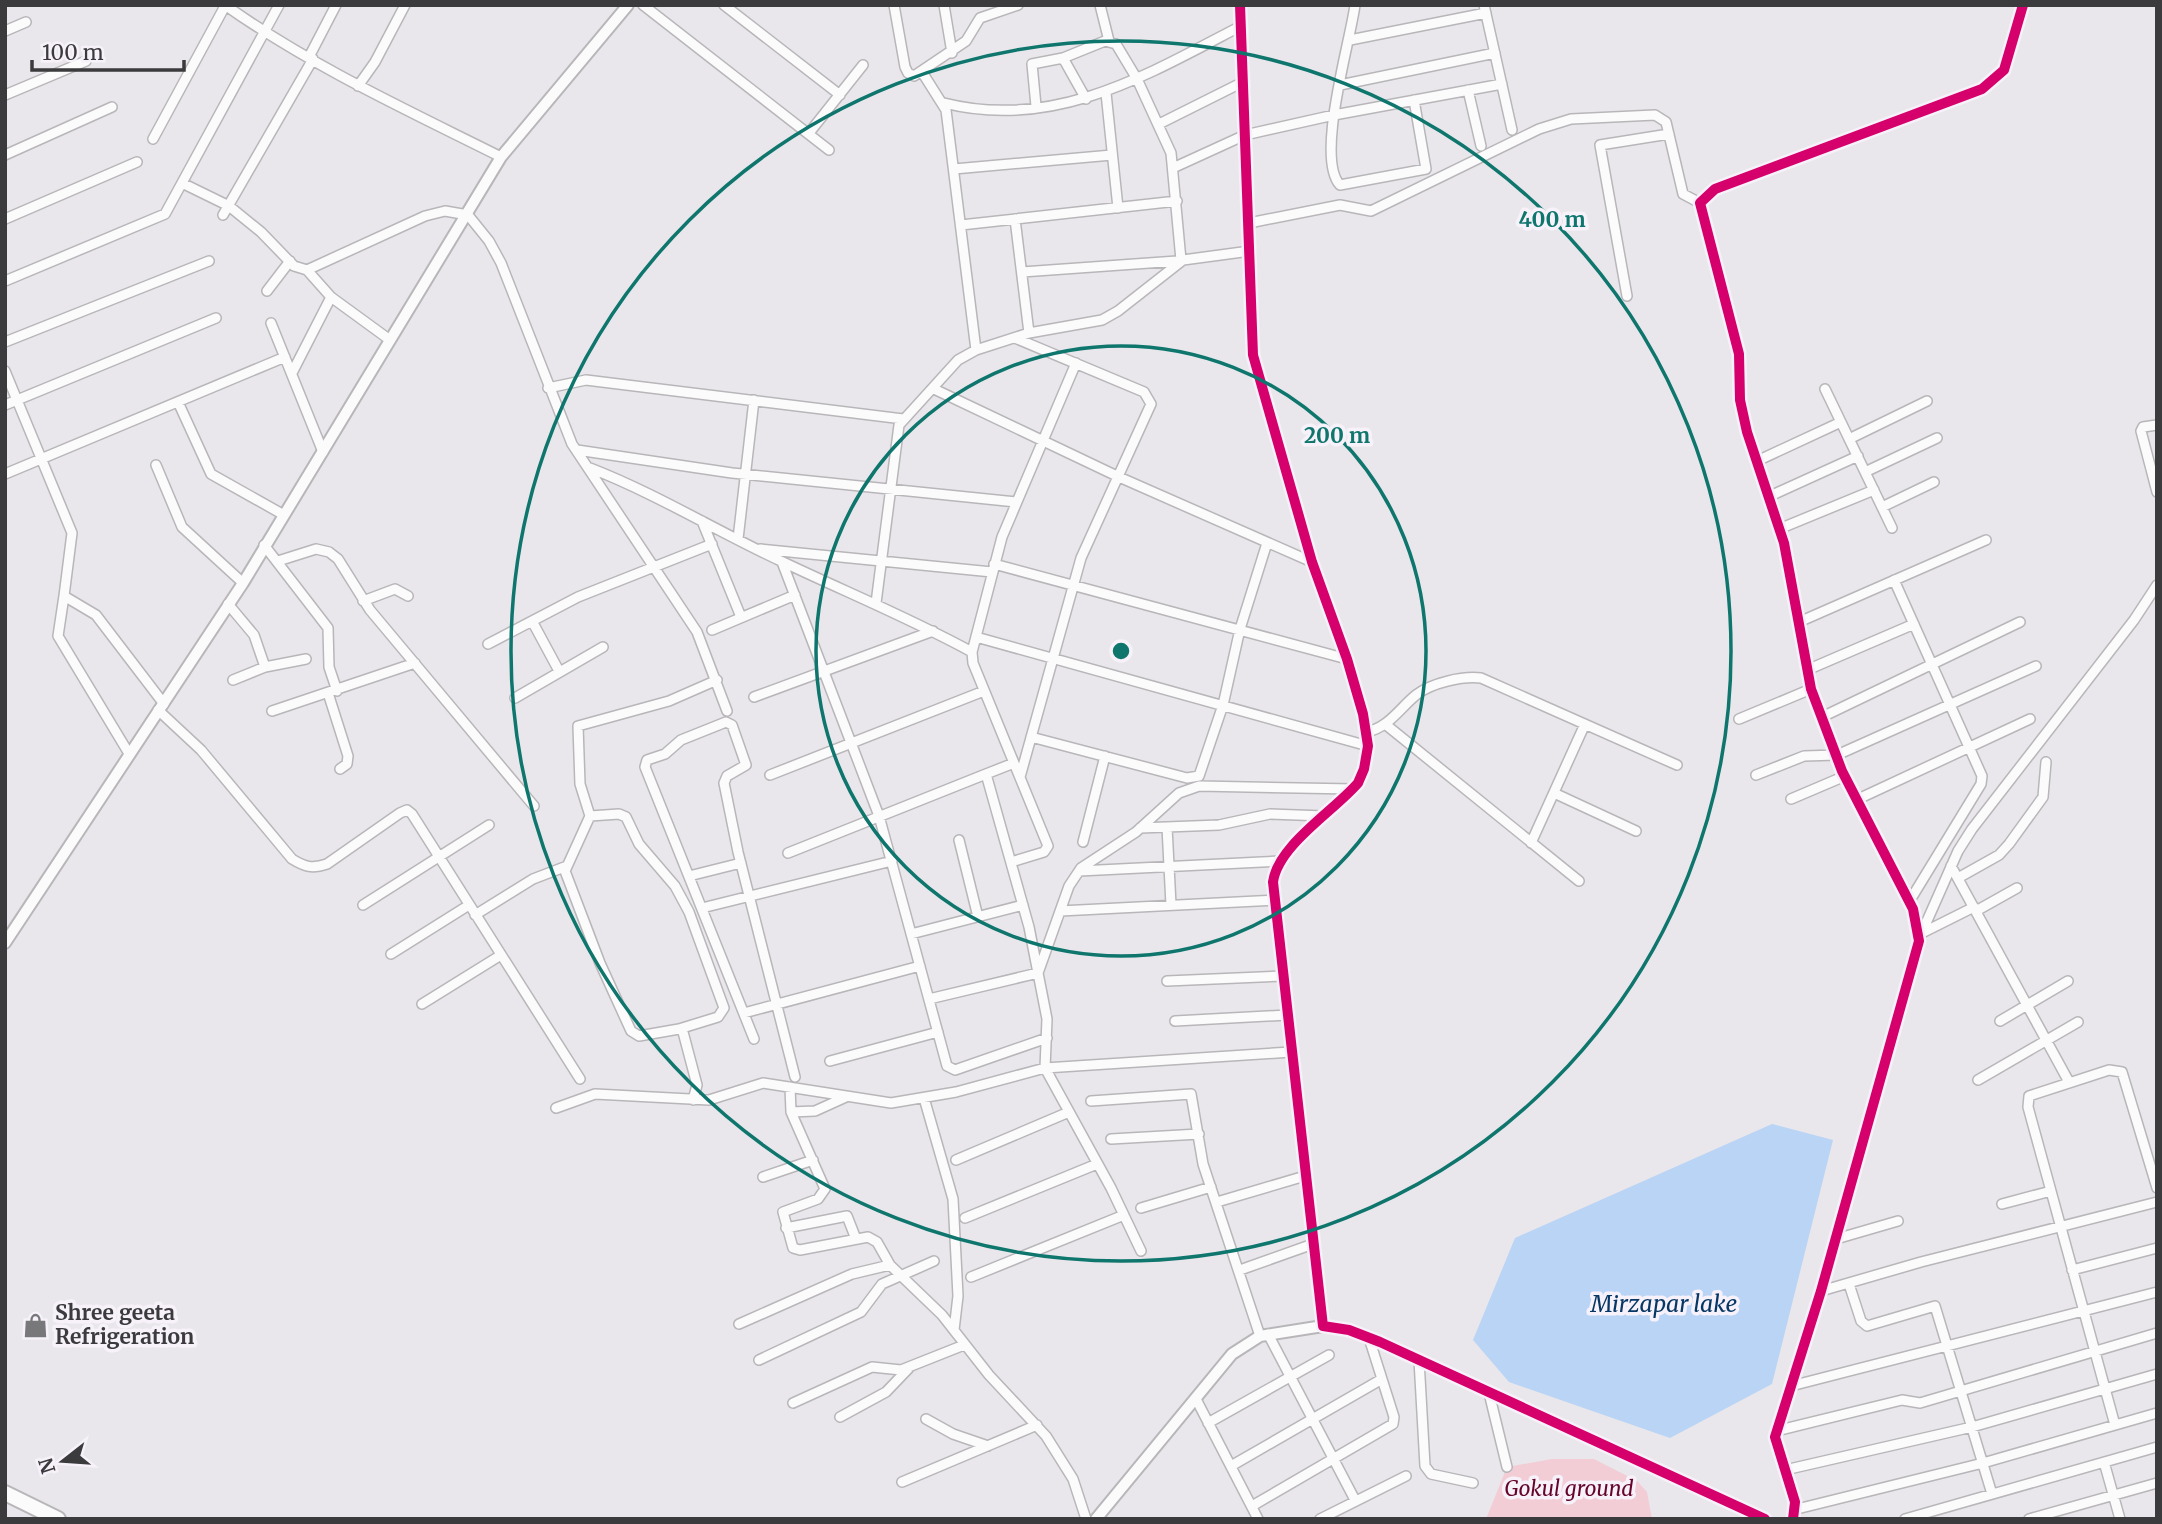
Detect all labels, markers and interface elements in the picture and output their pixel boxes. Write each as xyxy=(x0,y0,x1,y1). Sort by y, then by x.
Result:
scale bar xyxy=(32,28,184,72)
text: 100 m xyxy=(42,39,104,66)
text: 400 m xyxy=(1518,206,1586,233)
text: 200 m xyxy=(1304,422,1370,449)
centre of rings xyxy=(1109,639,1133,663)
water label: Mirzapar lake xyxy=(1590,1289,1737,1318)
place label: Shree geeta Refrigeration xyxy=(55,1299,194,1350)
shop icon: Shree geeta Refrigeration xyxy=(21,1311,49,1339)
north arrow xyxy=(28,1426,98,1496)
text: N xyxy=(33,1455,60,1477)
park label: Gokul ground xyxy=(1504,1475,1634,1502)

